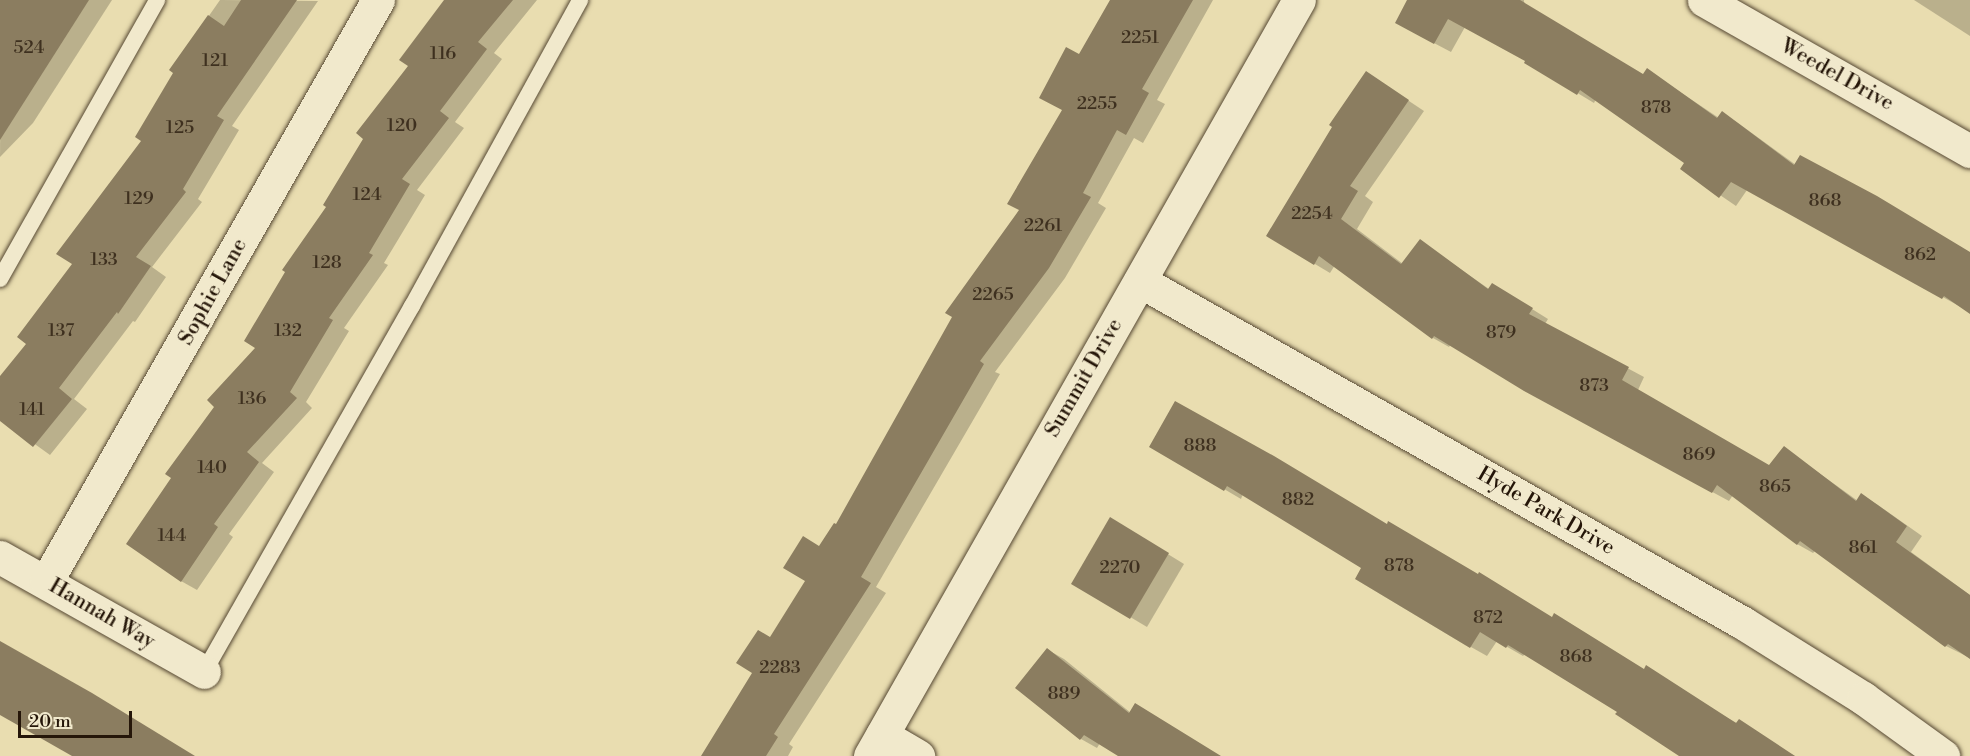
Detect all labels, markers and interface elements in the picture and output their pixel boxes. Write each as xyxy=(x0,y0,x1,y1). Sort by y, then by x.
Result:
house number: 2251 xyxy=(1121,27,1159,49)
street label: Weedel Drive xyxy=(1776,34,1898,116)
house number: 524 xyxy=(13,37,45,59)
house number: 116 xyxy=(430,43,456,65)
house number: 121 xyxy=(202,50,228,72)
house number: 2255 xyxy=(1077,93,1117,115)
house number: 878 xyxy=(1641,97,1671,119)
house number: 120 xyxy=(387,115,417,137)
house number: 125 xyxy=(166,117,194,139)
house number: 124 xyxy=(352,184,382,206)
house number: 129 xyxy=(124,188,154,210)
house number: 868 xyxy=(1809,190,1841,212)
house number: 2254 xyxy=(1291,203,1333,225)
house number: 2261 xyxy=(1024,215,1062,237)
street label: Sophie Lane xyxy=(173,234,253,350)
house number: 862 xyxy=(1904,244,1936,266)
house number: 133 xyxy=(90,249,118,271)
house number: 128 xyxy=(312,252,342,274)
house number: 2265 xyxy=(972,284,1014,306)
street label: Summit Drive xyxy=(1040,314,1128,442)
house number: 137 xyxy=(48,320,74,342)
house number: 132 xyxy=(274,320,302,342)
house number: 879 xyxy=(1486,322,1516,344)
house number: 873 xyxy=(1579,375,1609,397)
house number: 136 xyxy=(238,388,266,410)
house number: 141 xyxy=(19,399,45,421)
house number: 888 xyxy=(1183,435,1217,457)
house number: 869 xyxy=(1683,444,1715,466)
house number: 140 xyxy=(197,457,227,479)
street label: Hyde Park Drive xyxy=(1473,461,1619,561)
house number: 865 xyxy=(1759,476,1791,498)
house number: 882 xyxy=(1282,489,1314,511)
house number: 144 xyxy=(158,525,186,547)
house number: 861 xyxy=(1848,537,1878,559)
house number: 878 xyxy=(1384,555,1414,577)
house number: 2270 xyxy=(1099,557,1141,579)
street label: Hannah Way xyxy=(44,574,160,654)
house number: 872 xyxy=(1473,607,1503,629)
house number: 868 xyxy=(1560,646,1592,668)
house number: 2283 xyxy=(759,657,801,679)
house number: 889 xyxy=(1048,683,1080,705)
scale bar xyxy=(21,699,135,737)
text: 20 m xyxy=(29,710,71,733)

